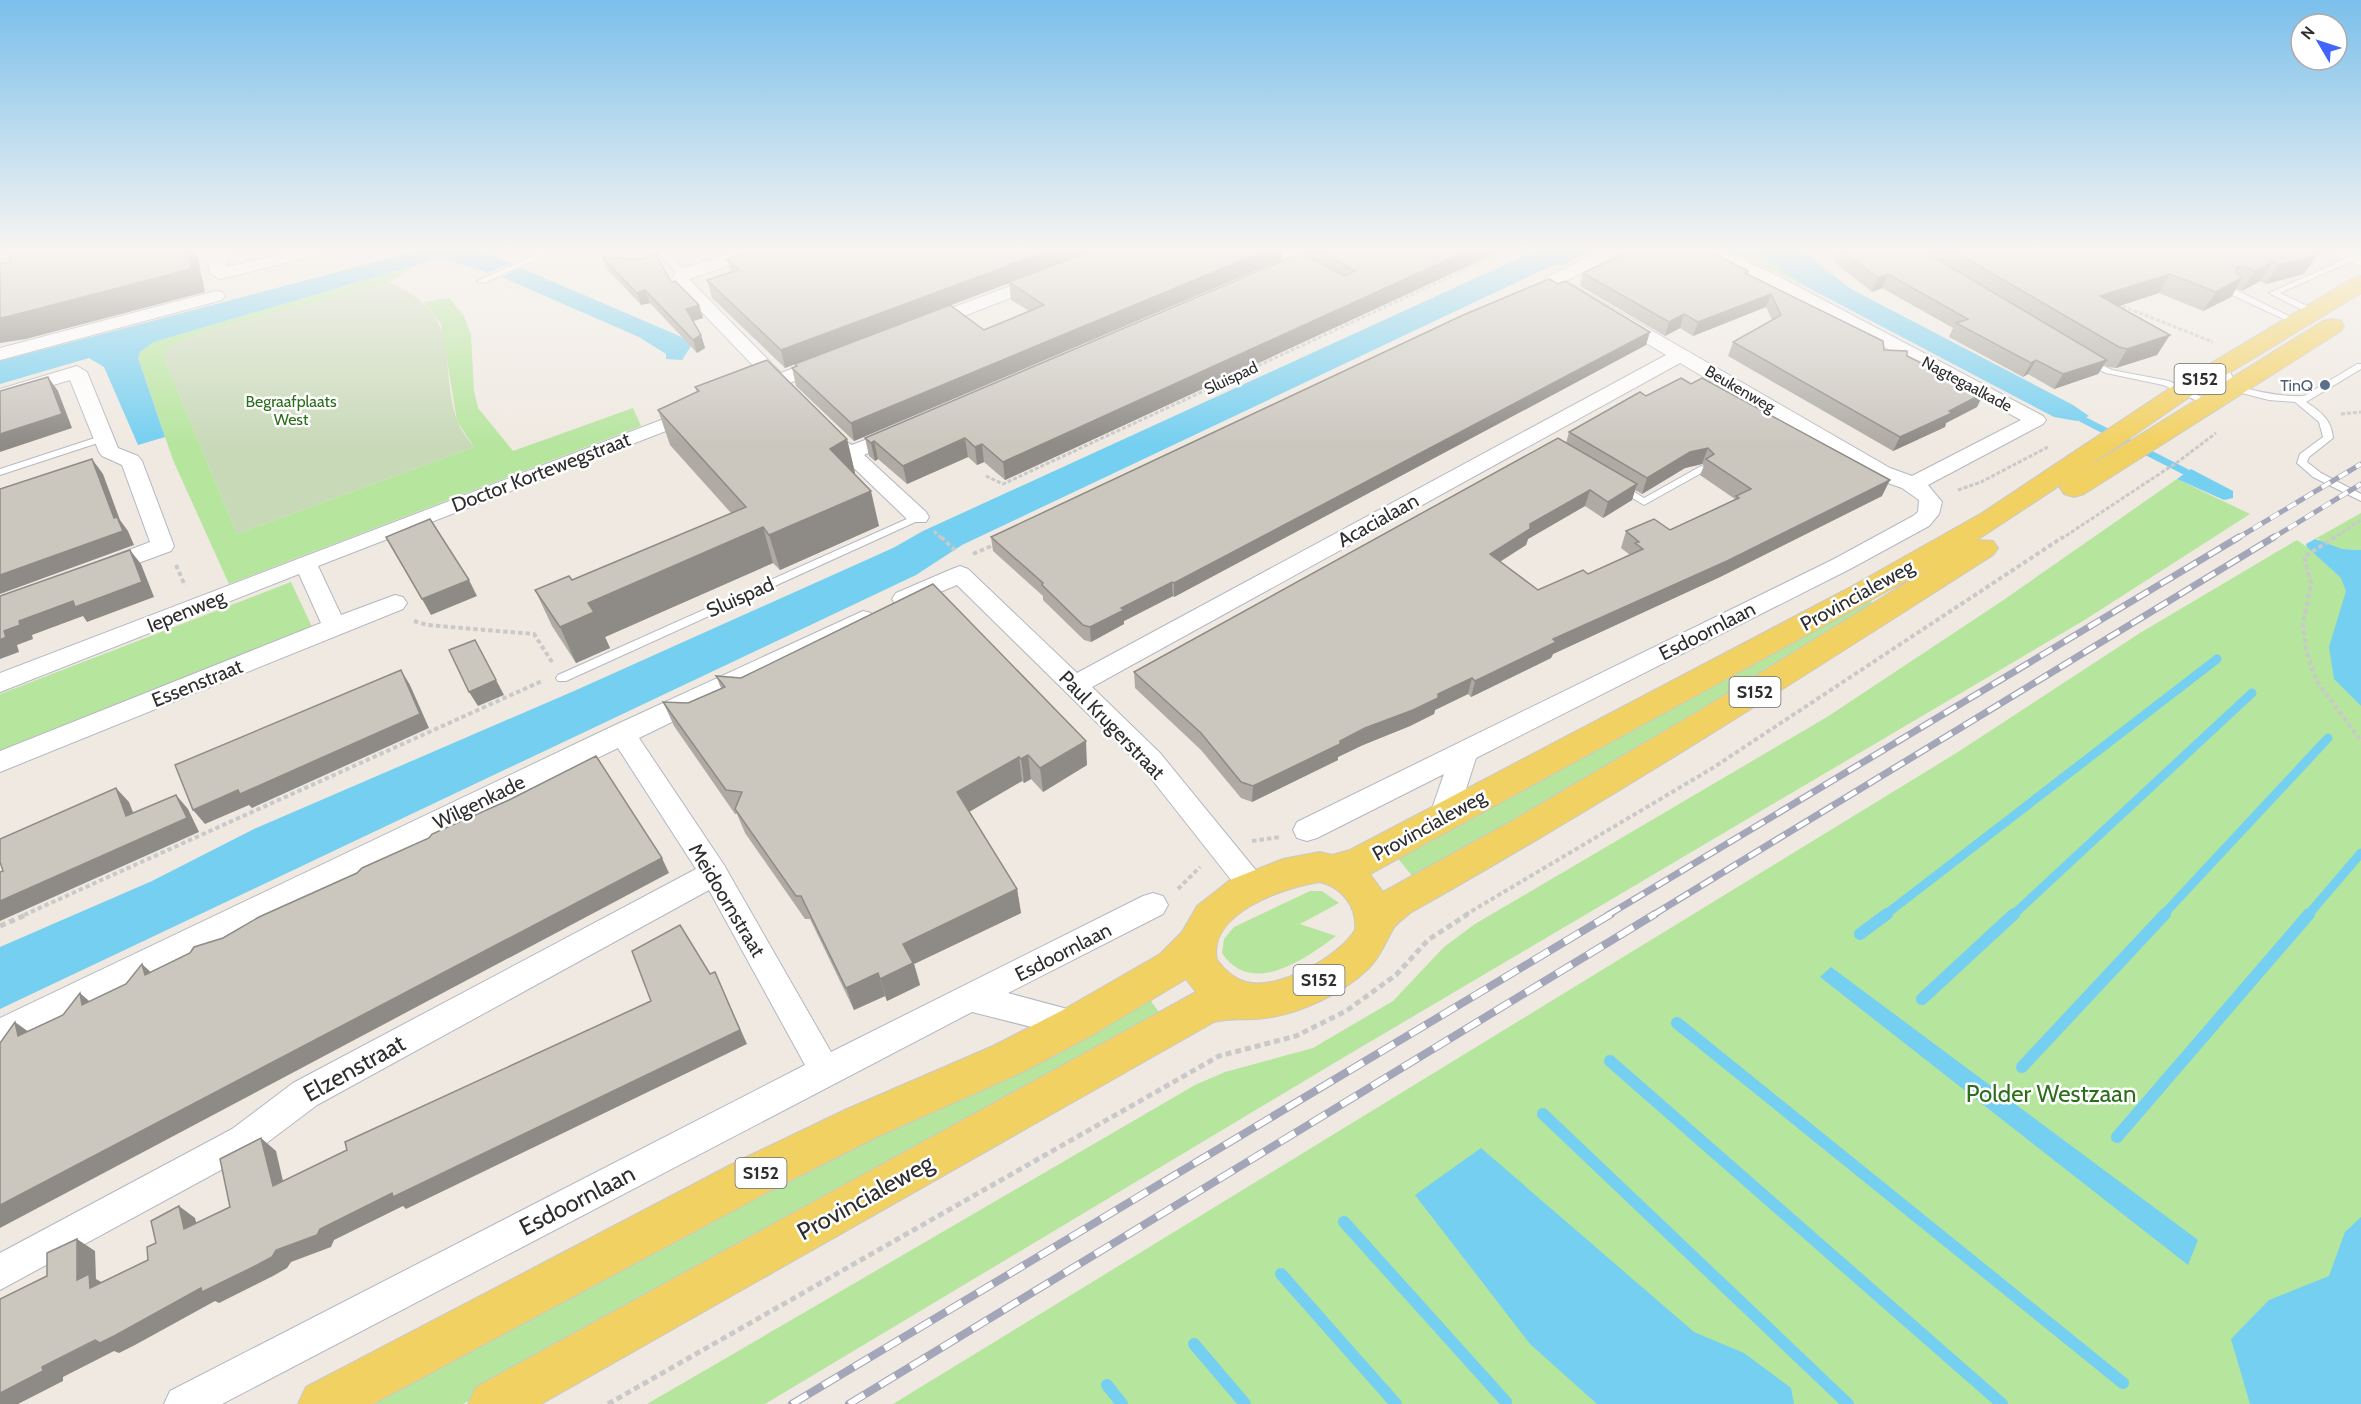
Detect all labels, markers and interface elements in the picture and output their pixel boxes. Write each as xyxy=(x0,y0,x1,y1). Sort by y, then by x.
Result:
north arrow xyxy=(2289,12,2349,72)
text: N xyxy=(2297,23,2319,43)
street label: Nagtegaalkade xyxy=(1919,352,2015,416)
street label: Sluispad xyxy=(1201,357,1261,399)
street label: Beukenweg xyxy=(1702,361,1779,417)
road number: S152 xyxy=(2174,364,2226,394)
place label: TinQ xyxy=(2280,376,2313,395)
marker: TinQ xyxy=(2318,378,2332,392)
park label: Begraafplaats West xyxy=(245,392,337,429)
street label: Doctor Kortewegstraat xyxy=(448,427,634,517)
street label: Acacialaan xyxy=(1333,488,1423,552)
street label: Provincialeweg xyxy=(1796,554,1919,636)
street label: Sluispad xyxy=(703,572,777,622)
street label: Iepenweg xyxy=(143,584,230,637)
street label: Esdoornlaan xyxy=(1655,596,1759,666)
street label: Essenstraat xyxy=(148,654,246,712)
street label: Paul Krugerstraat xyxy=(1054,666,1170,785)
road number: S152 xyxy=(1730,677,1780,707)
street label: Wilgenkade xyxy=(429,770,529,834)
street label: Provincialeweg xyxy=(1368,784,1491,866)
street label: Meidoornstraat xyxy=(684,839,770,961)
street label: Esdoornlaan xyxy=(1011,917,1115,987)
road number: S152 xyxy=(1294,965,1344,995)
street label: Elzenstraat xyxy=(298,1028,410,1108)
park label: Polder Westzaan xyxy=(1966,1079,2136,1108)
street label: Provincialeweg xyxy=(792,1147,939,1246)
street label: Esdoornlaan xyxy=(514,1158,640,1242)
road number: S152 xyxy=(736,1158,786,1188)

